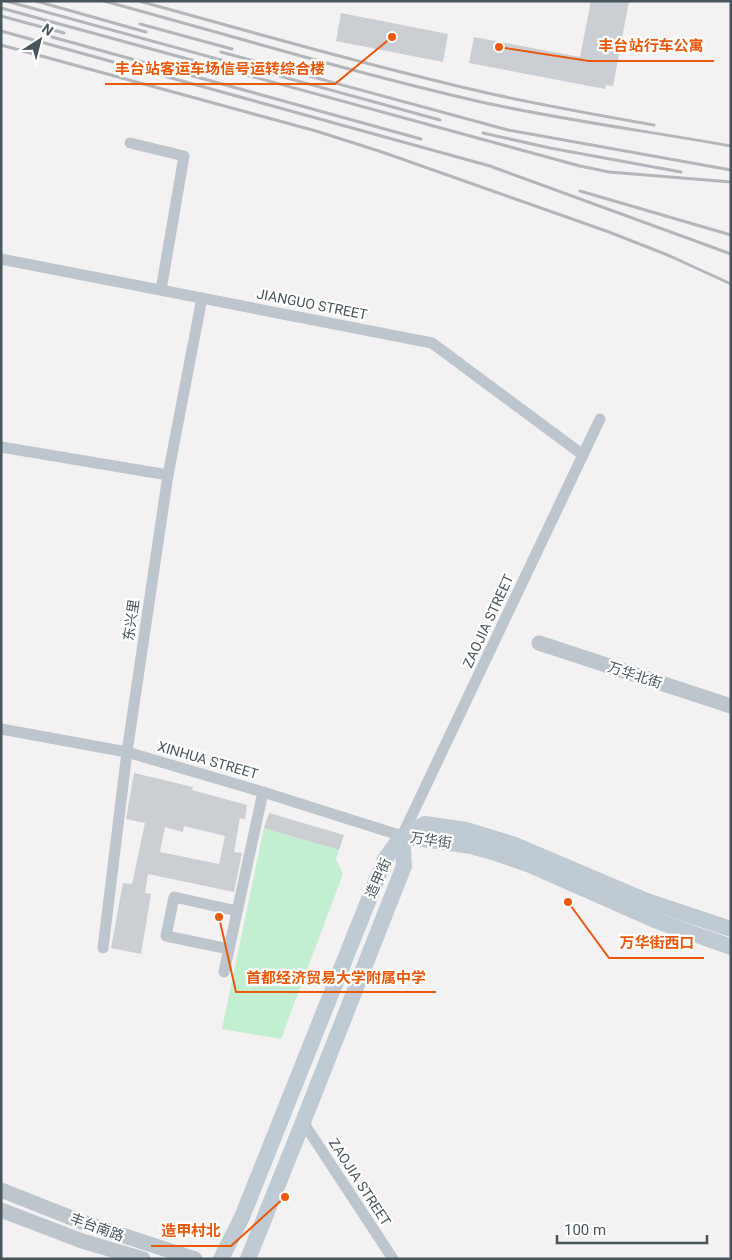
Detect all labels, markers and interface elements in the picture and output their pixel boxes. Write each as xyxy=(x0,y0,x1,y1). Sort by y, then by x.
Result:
north arrow xyxy=(15,15,65,65)
text: N xyxy=(39,20,56,39)
callout: 丰台站行车公寓 xyxy=(589,31,714,61)
text: 丰台站行车公寓 xyxy=(598,37,704,55)
callout: 丰台站客运车场信号运转综合楼 xyxy=(105,54,335,84)
text: 丰台站客运车场信号运转综合楼 xyxy=(115,60,325,78)
street label: JIANGUO STREET xyxy=(255,285,369,323)
street label: ZAOJIA STREET xyxy=(459,571,517,670)
street label: 东兴里 xyxy=(120,598,142,642)
street label: 万华北街 xyxy=(606,659,664,691)
street label: XINHUA STREET xyxy=(156,738,261,782)
street label: 万华街 xyxy=(409,829,453,851)
street label: 造甲街 xyxy=(362,856,394,900)
callout: 万华街西口 xyxy=(609,928,704,958)
text: 万华街西口 xyxy=(619,934,695,952)
callout: 首都经济贸易大学附属中学 xyxy=(236,962,436,992)
text: 首都经济贸易大学附属中学 xyxy=(246,969,426,987)
street label: ZAOJIA STREET xyxy=(326,1135,395,1229)
street label: 丰台南路 xyxy=(68,1210,126,1244)
scale bar xyxy=(557,1212,707,1244)
callout: 造甲村北 xyxy=(151,1216,231,1246)
text: 100 m xyxy=(564,1221,606,1239)
text: 造甲村北 xyxy=(161,1222,221,1240)

